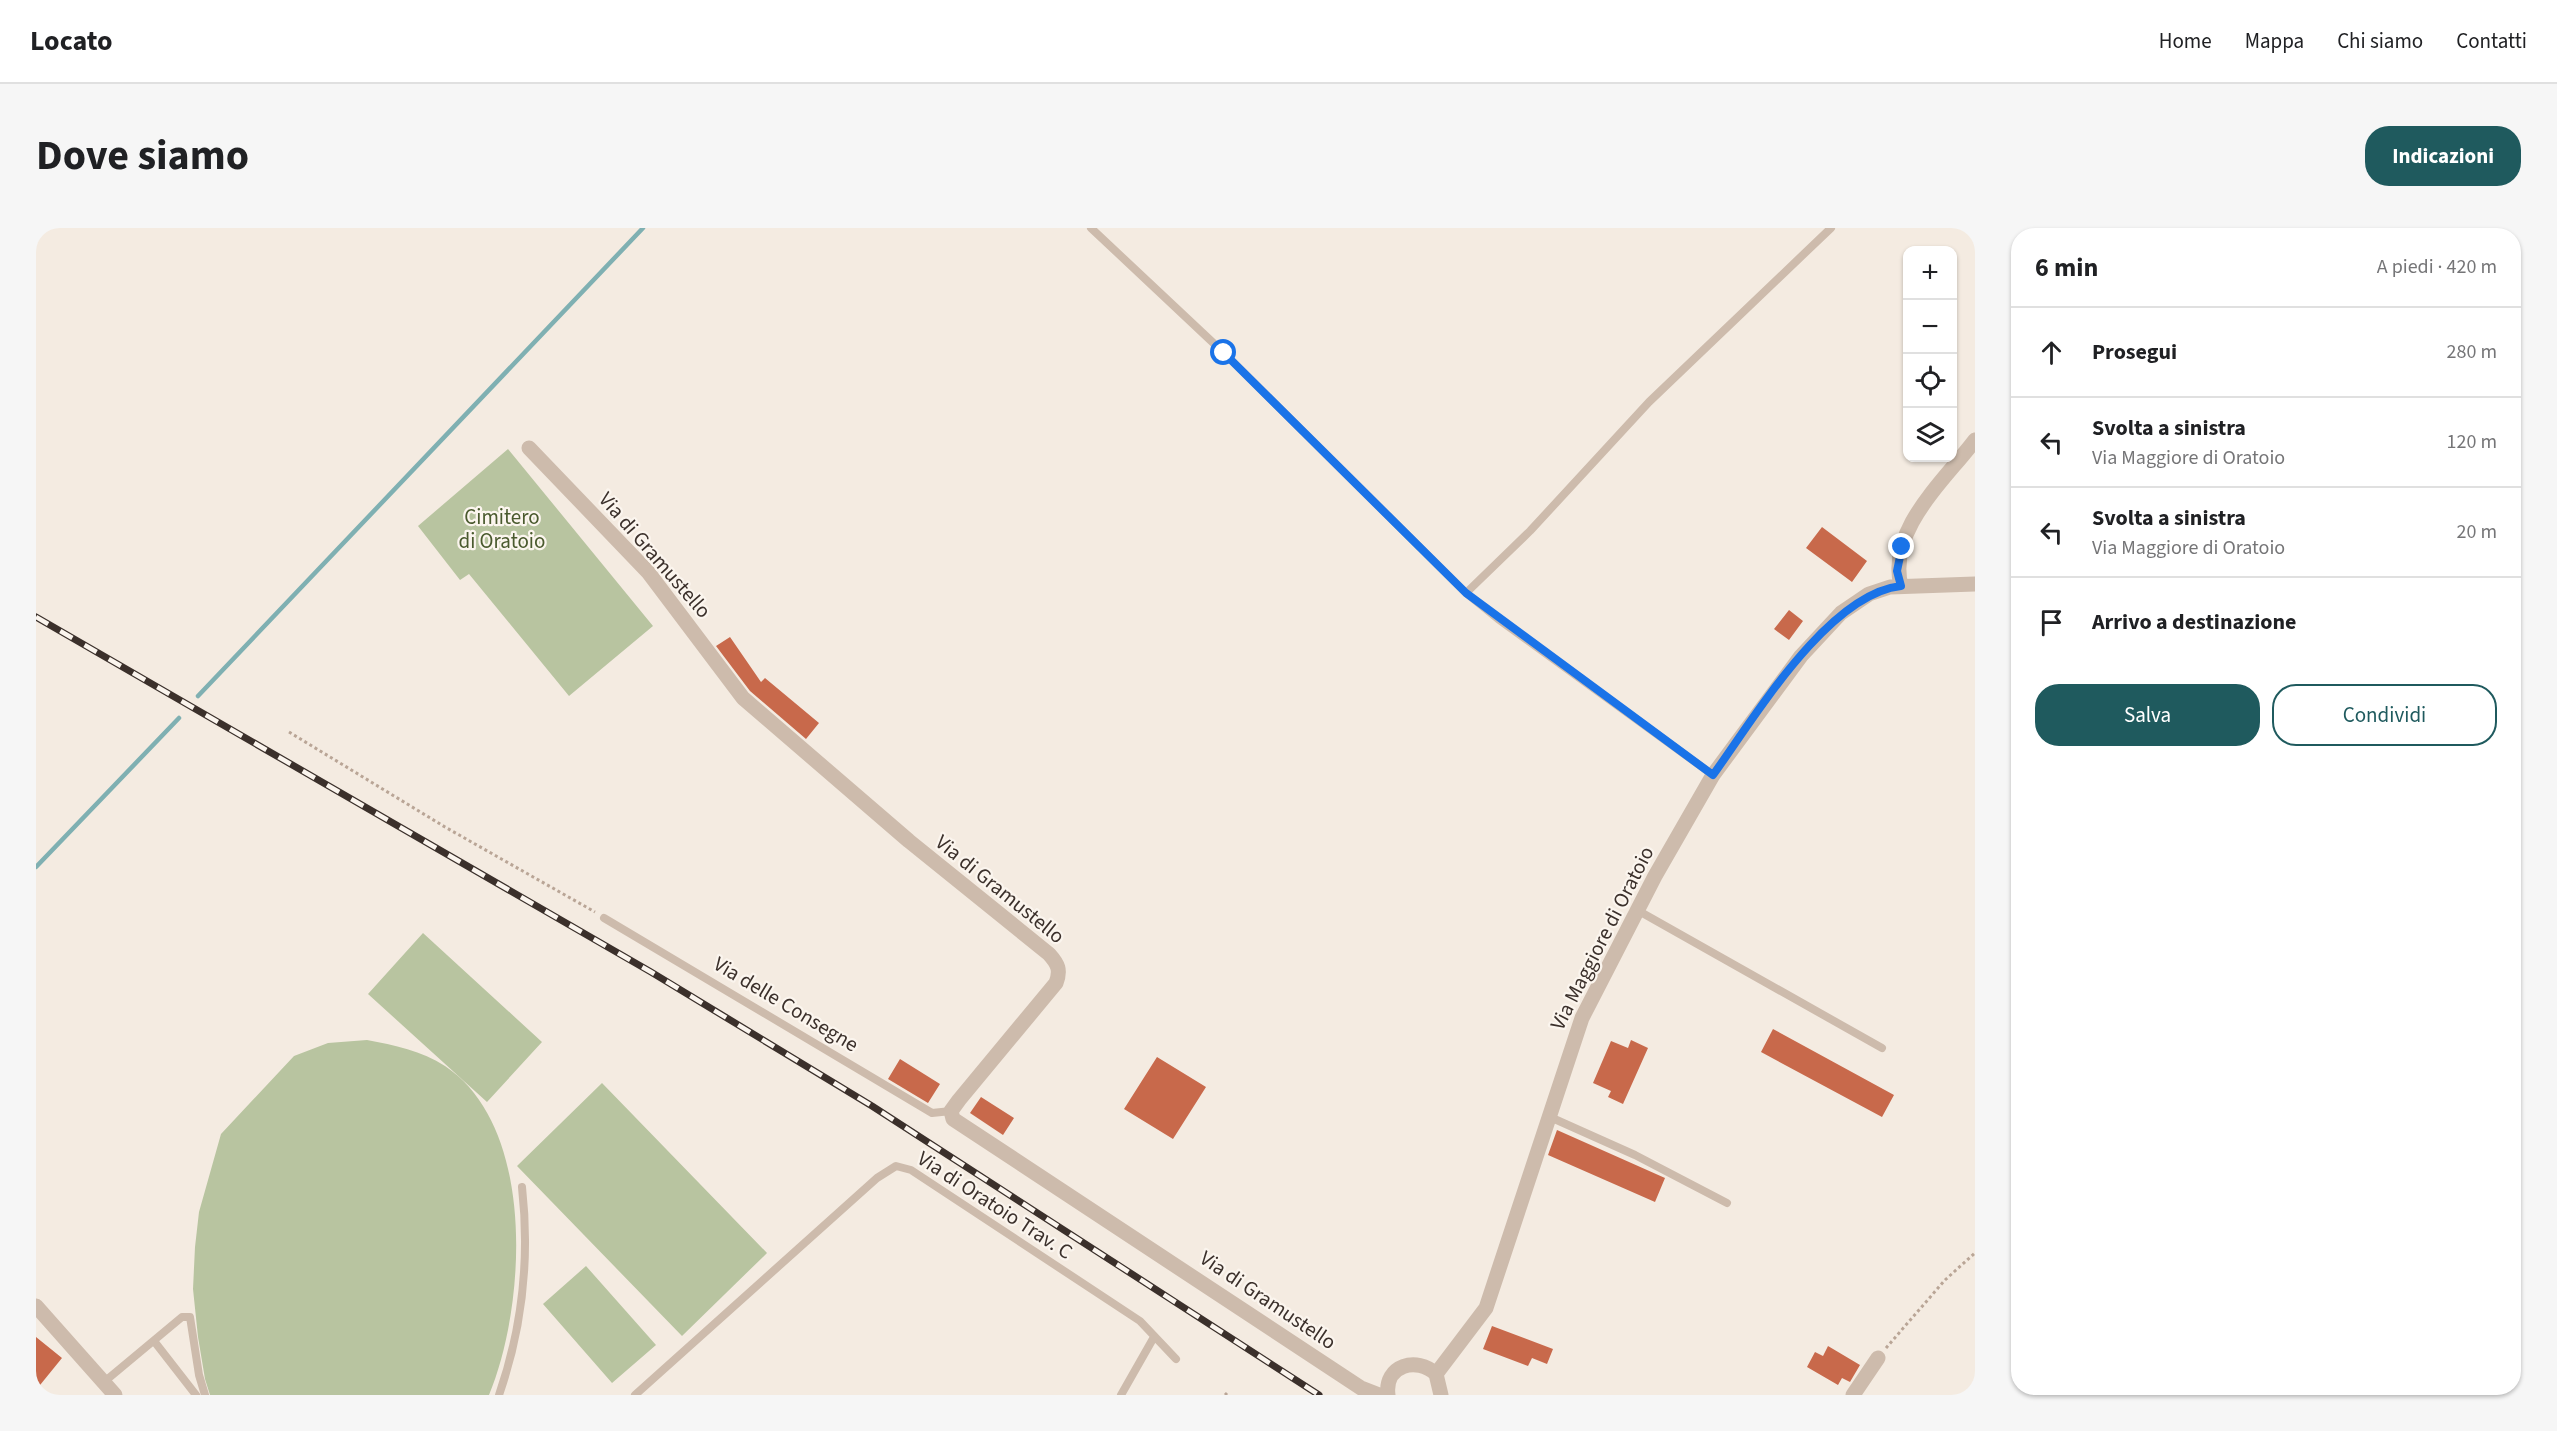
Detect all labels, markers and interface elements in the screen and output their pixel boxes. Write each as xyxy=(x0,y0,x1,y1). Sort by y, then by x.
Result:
text: Locato xyxy=(30,21,112,61)
text: Home xyxy=(2159,26,2212,56)
text: Mappa xyxy=(2245,26,2304,56)
text: Chi siamo xyxy=(2337,26,2423,56)
text: Contatti xyxy=(2456,26,2527,56)
text: Dove siamo xyxy=(36,126,249,186)
button: Indicazioni xyxy=(2365,126,2521,186)
map controls xyxy=(1903,246,1957,462)
button: + xyxy=(1903,246,1957,300)
text: 6 min xyxy=(2035,249,2098,286)
text: A piedi · 420 m xyxy=(2377,253,2497,281)
button: − xyxy=(1903,300,1957,354)
icon: ahead xyxy=(2035,336,2068,369)
text: Prosegui xyxy=(2092,336,2177,368)
text: 280 m xyxy=(2447,338,2497,366)
route start xyxy=(1210,339,1236,365)
button: locate xyxy=(1903,354,1957,408)
button: layers xyxy=(1903,408,1957,462)
text: Svolta a sinistra xyxy=(2092,412,2246,444)
icon: left xyxy=(2035,426,2068,459)
text: 120 m xyxy=(2447,428,2497,456)
text: Via Maggiore di Oratoio xyxy=(2092,444,2285,472)
street label: Via di Gramustello xyxy=(592,485,718,625)
park label: Cimitero di Oratoio xyxy=(459,502,545,556)
text: Svolta a sinistra xyxy=(2092,502,2246,534)
icon: left xyxy=(2035,516,2068,549)
text: 20 m xyxy=(2457,518,2497,546)
route end xyxy=(1888,533,1914,559)
text: Via Maggiore di Oratoio xyxy=(2092,534,2285,562)
icon: arrive xyxy=(2035,606,2068,639)
text: Arrivo a destinazione xyxy=(2092,606,2297,638)
button: Salva xyxy=(2035,684,2260,746)
button: Condividi xyxy=(2272,684,2497,746)
street label: Via di Gramustello xyxy=(929,827,1071,951)
street label: Via Maggiore di Oratoio xyxy=(1543,841,1661,1035)
street label: Via delle Consegne xyxy=(708,949,864,1059)
street label: Via di Oratoio Trav. C xyxy=(911,1143,1079,1267)
street label: Via di Gramustello xyxy=(1194,1243,1342,1357)

